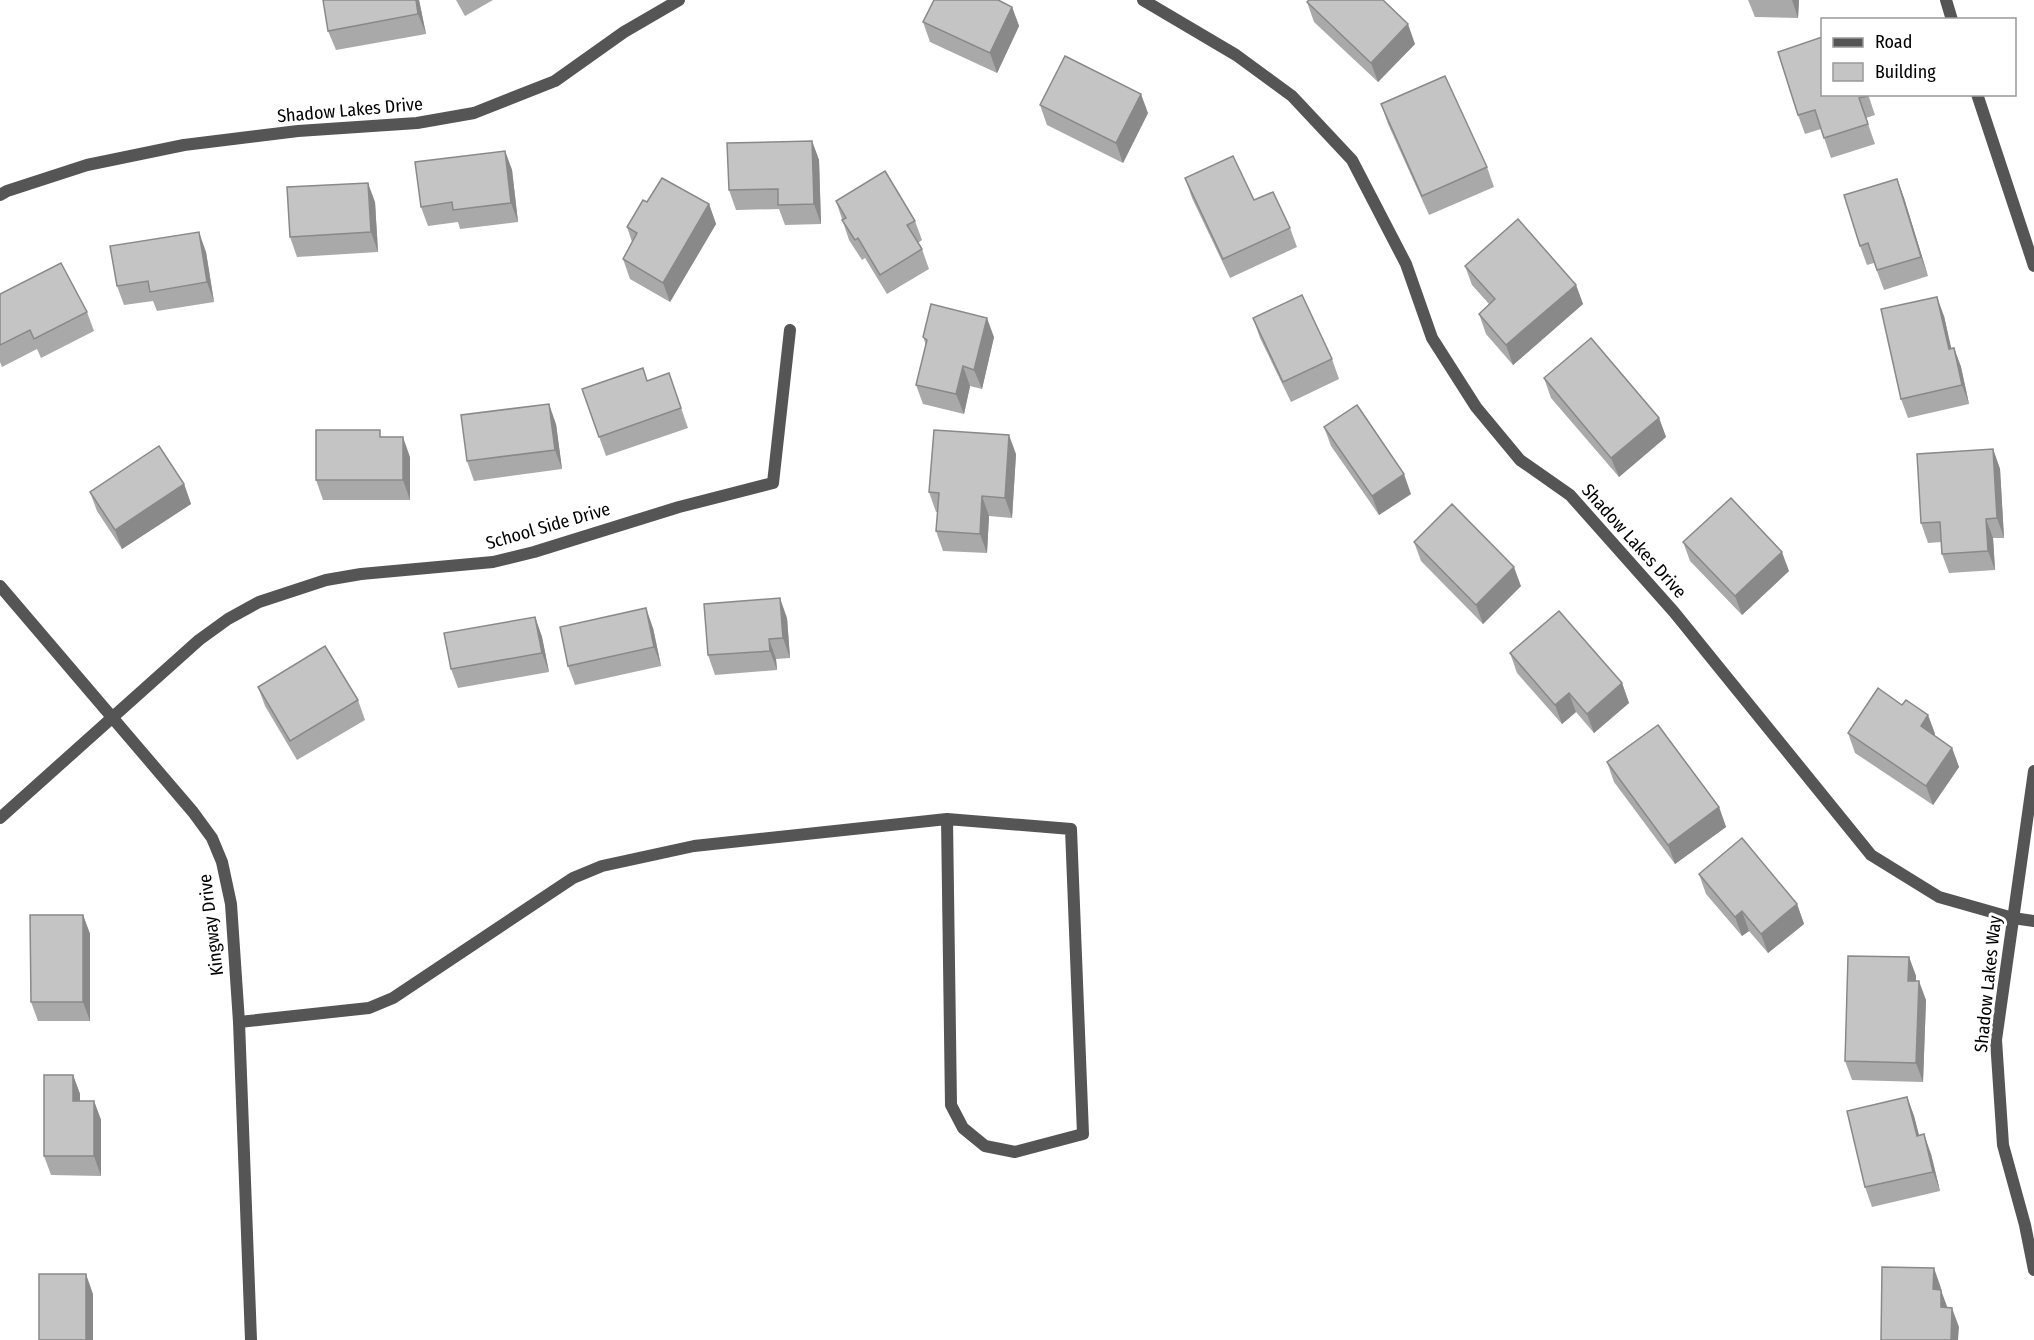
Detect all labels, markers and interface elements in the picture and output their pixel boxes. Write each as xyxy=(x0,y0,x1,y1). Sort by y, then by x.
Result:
legend xyxy=(1821,18,2016,96)
text: Road xyxy=(1875,31,1912,53)
text: Building xyxy=(1875,61,1936,83)
street label: Shadow Lakes Drive xyxy=(276,93,424,127)
street label: Shadow Lakes Drive xyxy=(1577,479,1691,603)
street label: School Side Drive xyxy=(483,498,613,554)
street label: Kingway Drive xyxy=(194,873,228,977)
street label: Shadow Lakes Way xyxy=(1970,914,2006,1054)

